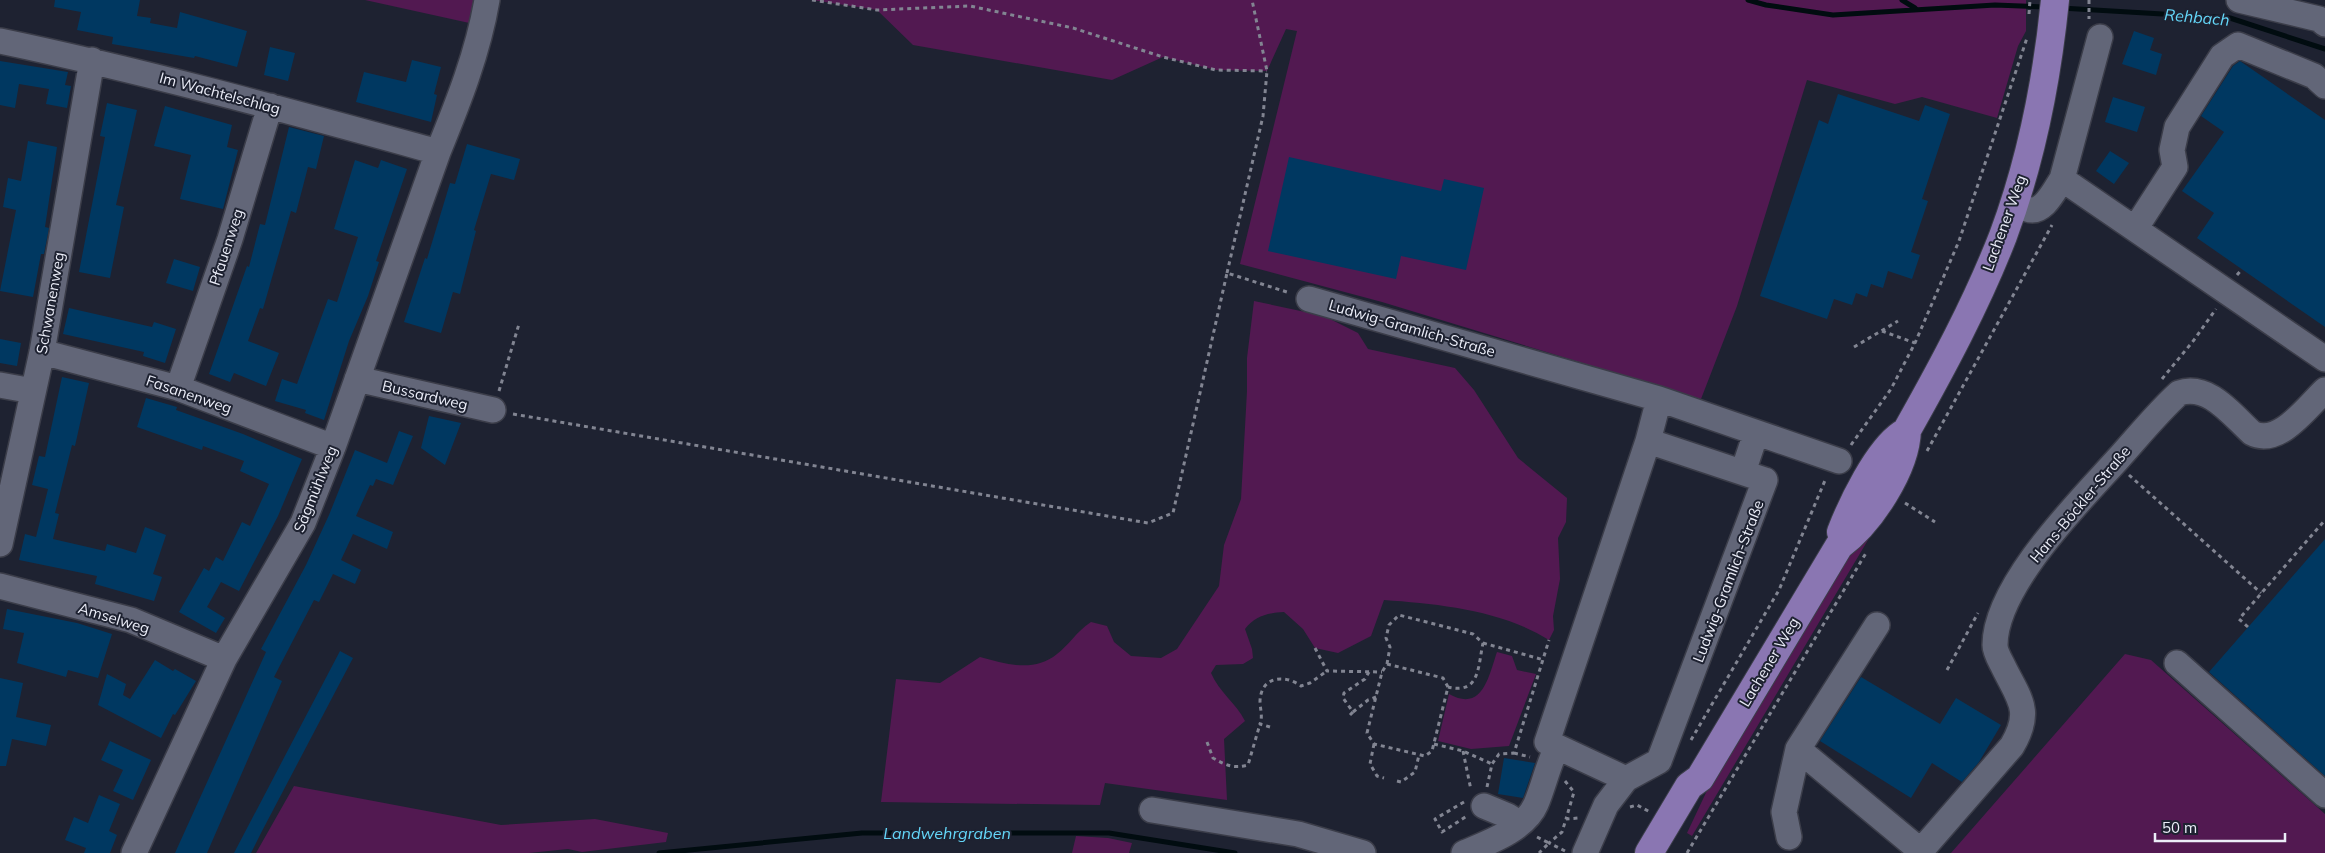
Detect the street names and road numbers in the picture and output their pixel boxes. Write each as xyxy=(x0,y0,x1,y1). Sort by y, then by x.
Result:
street label: Im Wachtelschlag xyxy=(158,68,282,118)
street label: Lachener Weg xyxy=(1978,172,2030,274)
street label: Pfauenweg xyxy=(205,206,247,288)
street label: Schwanenweg xyxy=(32,251,68,355)
street label: Ludwig-Gramlich-Straße xyxy=(1327,295,1497,361)
street label: Fasanenweg xyxy=(144,370,234,418)
street label: Bussardweg xyxy=(380,376,470,414)
street label: Hans-Böckler-Straße xyxy=(2026,442,2134,566)
street label: Sägmühlweg xyxy=(289,443,341,535)
street label: Ludwig-Gramlich-Straße xyxy=(1688,497,1768,665)
street label: Amselweg xyxy=(76,598,152,638)
street label: Lachener Weg xyxy=(1735,614,1803,710)

